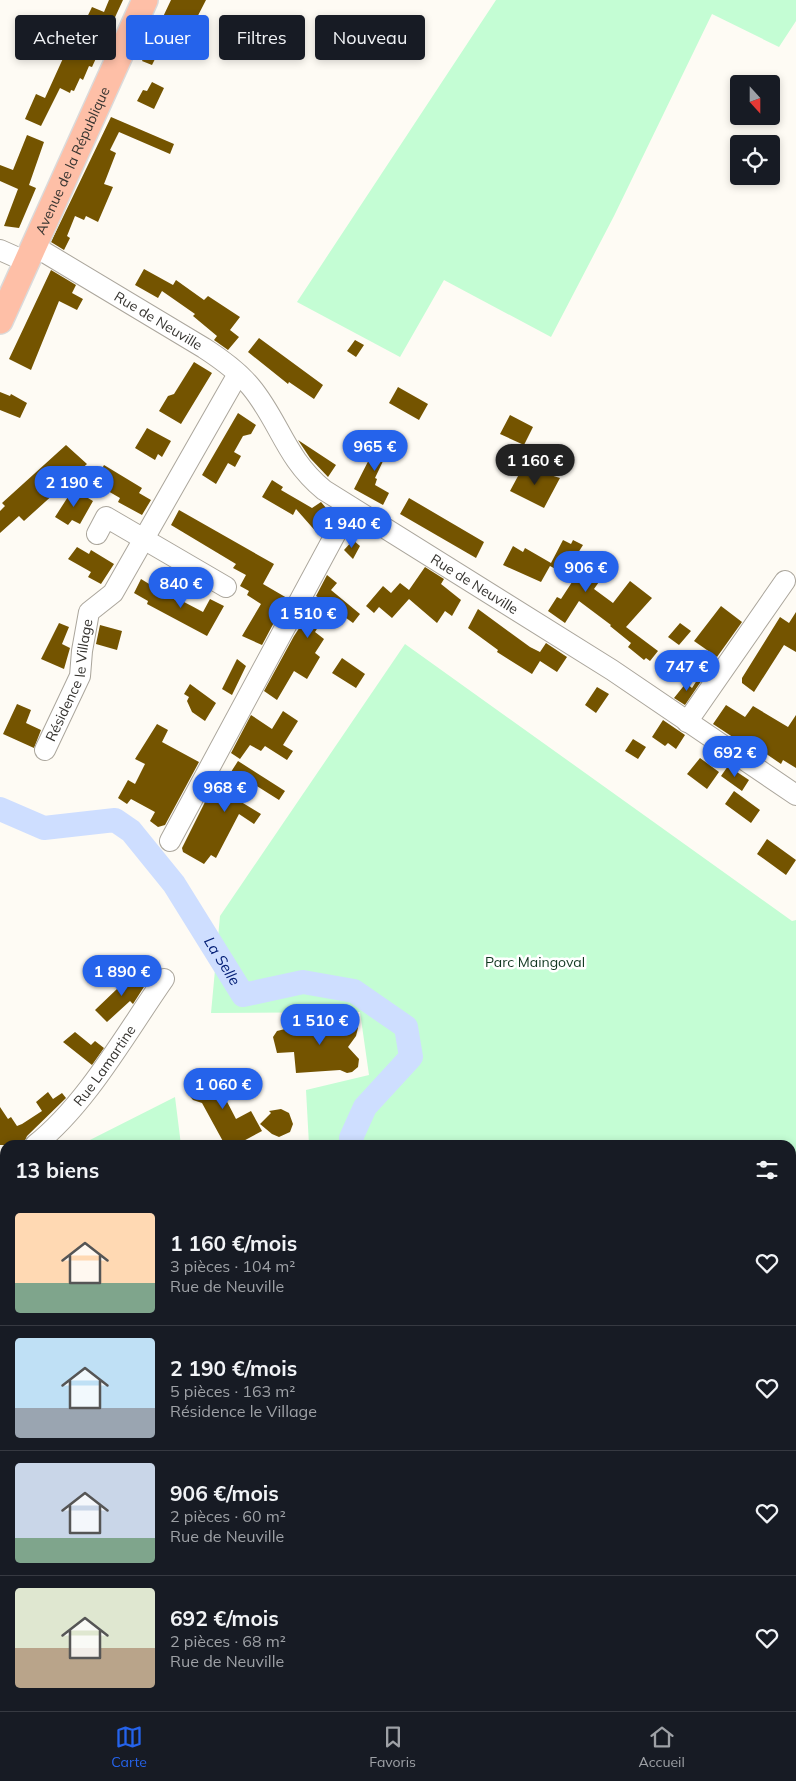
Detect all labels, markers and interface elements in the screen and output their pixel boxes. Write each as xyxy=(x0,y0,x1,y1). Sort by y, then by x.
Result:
chip: Acheter xyxy=(15,15,116,60)
chip: Louer xyxy=(126,15,209,60)
chip: Filtres xyxy=(219,15,305,60)
chip: Nouveau xyxy=(315,15,425,60)
north arrow xyxy=(730,75,780,125)
map controls xyxy=(730,75,780,185)
street label: Avenue de la République xyxy=(31,84,114,237)
button: locate xyxy=(730,135,780,185)
street label: Rue de Neuville xyxy=(111,287,206,354)
pin: 965 € xyxy=(340,430,410,472)
text: 965 € xyxy=(354,436,396,456)
pin: 1 160 € xyxy=(489,444,581,486)
text: 1 160 € xyxy=(507,450,563,470)
pin: 2 190 € xyxy=(28,466,120,508)
text: 2 190 € xyxy=(46,472,102,492)
pin: 1 940 € xyxy=(306,506,398,549)
text: 1 940 € xyxy=(324,513,380,533)
street label: Rue de Neuville xyxy=(427,550,522,618)
pin: 906 € xyxy=(551,550,621,593)
text: 906 € xyxy=(565,557,607,577)
pin: 840 € xyxy=(146,566,216,609)
text: 840 € xyxy=(160,573,202,593)
pin: 1 510 € xyxy=(262,596,354,639)
text: 1 510 € xyxy=(280,603,336,623)
street label: Résidence le Village xyxy=(41,618,97,744)
pin: 747 € xyxy=(652,650,722,692)
text: 747 € xyxy=(666,656,708,676)
pin: 692 € xyxy=(700,736,770,778)
text: 692 € xyxy=(714,742,756,762)
pin: 968 € xyxy=(190,770,260,813)
text: 968 € xyxy=(204,777,246,797)
water label: La Selle xyxy=(200,933,245,989)
park label: Parc Maingoval xyxy=(485,953,585,971)
pin: 1 890 € xyxy=(76,954,168,997)
text: 1 890 € xyxy=(94,961,150,981)
pin: 1 510 € xyxy=(274,1004,366,1046)
text: 1 510 € xyxy=(292,1010,348,1030)
street label: Rue Lamartine xyxy=(69,1022,140,1110)
pin: 1 060 € xyxy=(177,1068,269,1110)
text: 1 060 € xyxy=(195,1074,251,1094)
icon: filters xyxy=(753,1156,781,1184)
text: 13 biens xyxy=(15,1157,99,1183)
text: 1 160 €/mois xyxy=(170,1230,297,1256)
icon: home xyxy=(55,1233,115,1293)
icon: heart xyxy=(753,1249,781,1277)
text: 3 pièces · 104 m² xyxy=(170,1256,295,1276)
text: Rue de Neuville xyxy=(170,1276,284,1296)
text: 2 190 €/mois xyxy=(170,1355,297,1381)
icon: home xyxy=(55,1358,115,1418)
icon: heart xyxy=(753,1374,781,1402)
text: 5 pièces · 163 m² xyxy=(170,1381,295,1401)
text: Résidence le Village xyxy=(170,1401,317,1421)
text: 906 €/mois xyxy=(170,1480,279,1506)
icon: home xyxy=(55,1483,115,1543)
icon: heart xyxy=(753,1499,781,1527)
text: 2 pièces · 60 m² xyxy=(170,1506,286,1526)
text: Rue de Neuville xyxy=(170,1526,284,1546)
text: 692 €/mois xyxy=(170,1605,279,1631)
icon: home xyxy=(55,1608,115,1668)
icon: heart xyxy=(753,1624,781,1652)
text: 2 pièces · 68 m² xyxy=(170,1631,286,1651)
text: Rue de Neuville xyxy=(170,1651,284,1671)
tab: Carte xyxy=(111,1723,147,1771)
tab: Favoris xyxy=(369,1723,416,1771)
tab: Accueil xyxy=(638,1723,685,1771)

